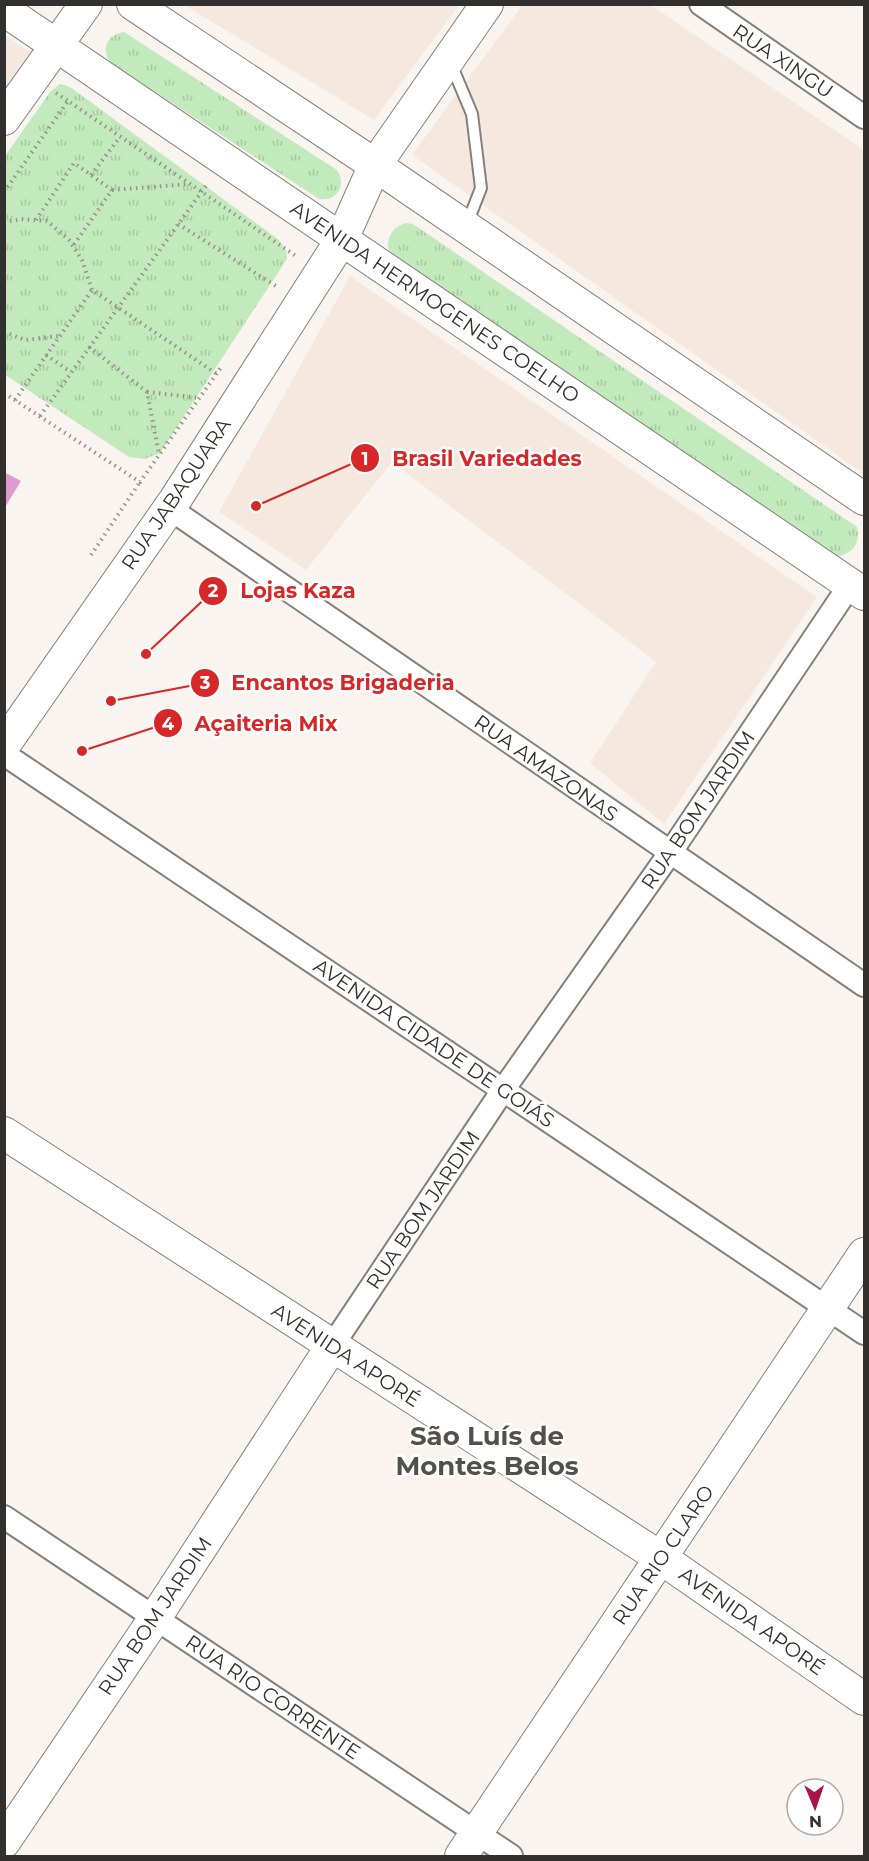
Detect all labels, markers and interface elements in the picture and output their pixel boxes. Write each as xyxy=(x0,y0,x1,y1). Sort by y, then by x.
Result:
street label: RUA XINGU xyxy=(728,19,838,103)
street label: AVENIDA HERMOGENES COELHO xyxy=(286,196,584,408)
street label: RUA JABAQUARA xyxy=(116,413,236,575)
callout: Brasil Variedades xyxy=(350,439,593,478)
text: Brasil Variedades xyxy=(392,446,582,471)
text: 1 xyxy=(361,448,369,470)
callout: Lojas Kaza xyxy=(198,571,368,610)
text: Lojas Kaza xyxy=(240,578,356,603)
text: 2 xyxy=(208,580,219,602)
callout: Encantos Brigaderia xyxy=(190,663,467,702)
text: Encantos Brigaderia xyxy=(231,670,455,695)
text: 3 xyxy=(199,672,211,694)
callout: Açaiteria Mix xyxy=(153,704,349,743)
street label: RUA AMAZONAS xyxy=(470,709,622,827)
text: Açaiteria Mix xyxy=(194,711,338,736)
text: 4 xyxy=(162,713,175,735)
street label: RUA BOM JARDIM xyxy=(636,726,760,894)
street label: AVENIDA CIDADE DE GOIÁS xyxy=(309,953,559,1133)
street label: RUA BOM JARDIM xyxy=(361,1126,485,1294)
street label: AVENIDA APORÉ xyxy=(267,1298,425,1412)
district label: São Luís de Montes Belos xyxy=(395,1420,579,1482)
street label: RUA RIO CLARO xyxy=(607,1480,719,1630)
street label: RUA BOM JARDIM xyxy=(93,1532,217,1700)
street label: AVENIDA APORÉ xyxy=(675,1562,829,1680)
street label: RUA RIO CORRENTE xyxy=(181,1630,365,1764)
north arrow xyxy=(785,1777,845,1837)
text: N xyxy=(809,1812,822,1831)

